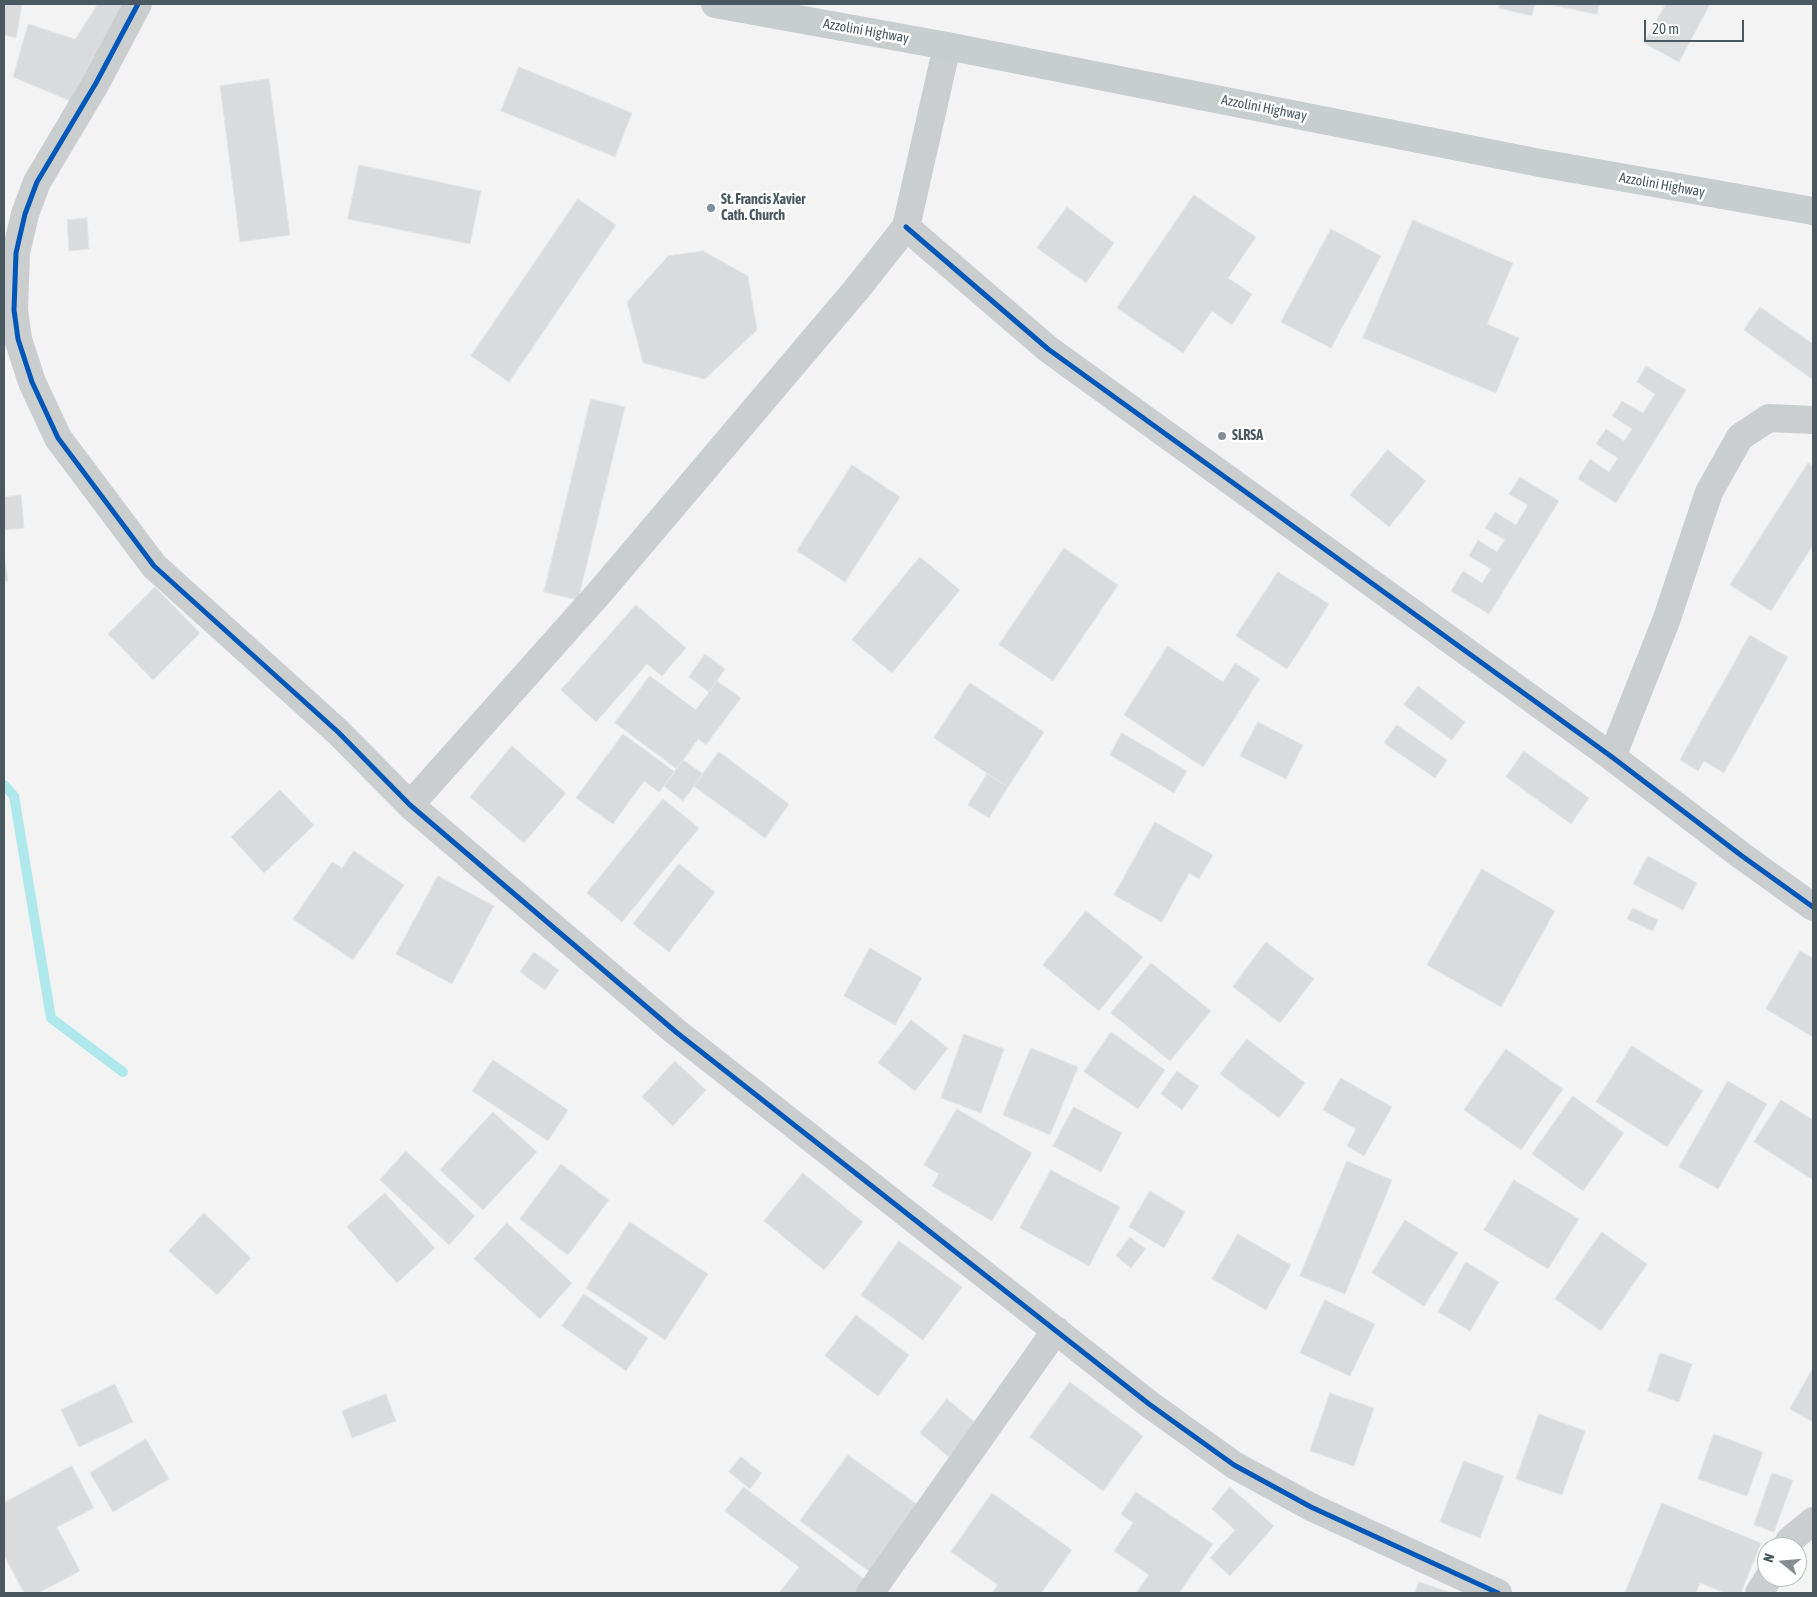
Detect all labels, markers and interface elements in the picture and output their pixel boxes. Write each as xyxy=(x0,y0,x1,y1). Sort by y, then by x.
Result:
scale bar xyxy=(1647,10,1747,42)
street label: Azzolini Highway xyxy=(822,15,910,47)
text: 20 m xyxy=(1652,20,1679,37)
street label: Azzolini Highway xyxy=(1220,91,1308,125)
street label: Azzolini Highway xyxy=(1618,169,1706,201)
place label: St. Francis Xavier Cath. Church xyxy=(721,192,805,224)
marker: St. Francis Xavier Cath. Church xyxy=(705,202,717,214)
place label: SLRSA xyxy=(1232,428,1263,444)
marker: SLRSA xyxy=(1216,430,1228,442)
north arrow xyxy=(1757,1537,1807,1587)
text: N xyxy=(1760,1552,1777,1564)

